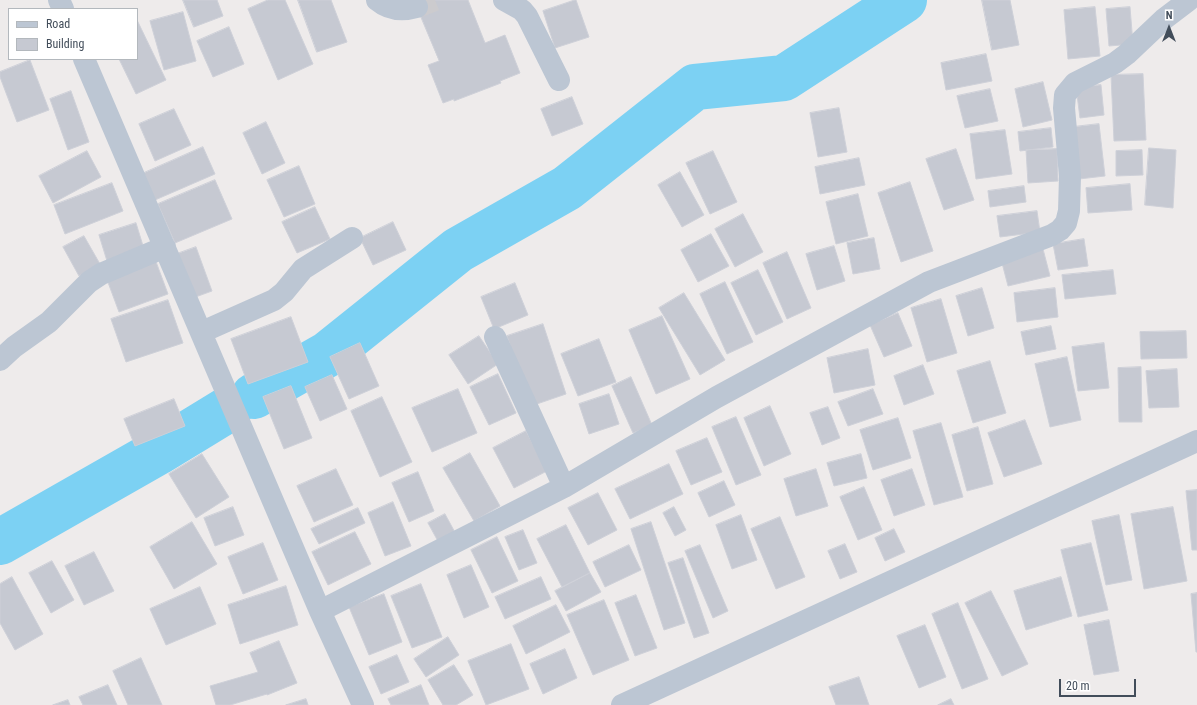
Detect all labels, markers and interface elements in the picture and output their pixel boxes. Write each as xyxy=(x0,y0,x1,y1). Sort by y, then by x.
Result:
legend xyxy=(8,8,138,60)
north arrow xyxy=(1149,8,1189,48)
text: N xyxy=(1166,9,1172,22)
text: Road xyxy=(46,17,70,31)
text: Building xyxy=(46,37,84,51)
scale bar xyxy=(1061,671,1138,697)
text: 20 m xyxy=(1066,679,1090,693)

